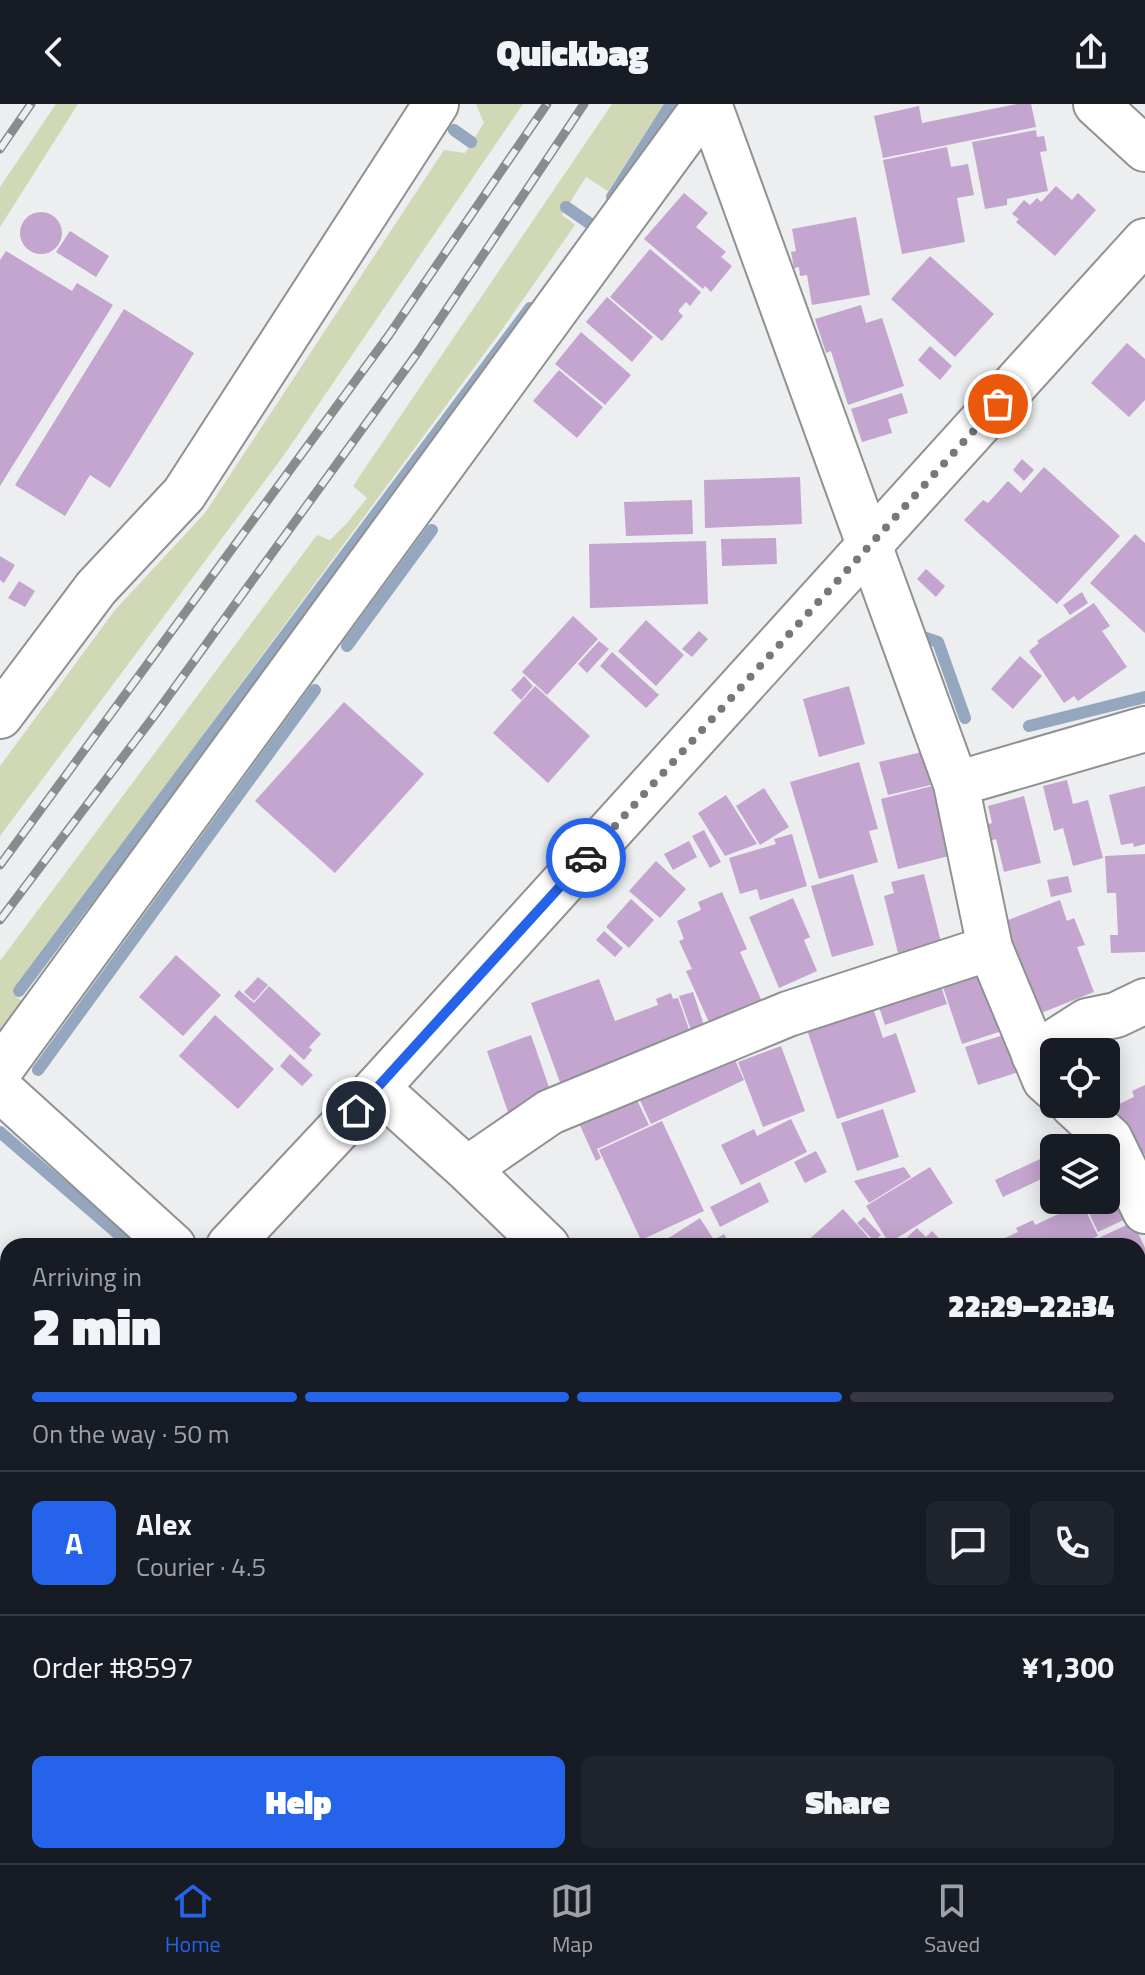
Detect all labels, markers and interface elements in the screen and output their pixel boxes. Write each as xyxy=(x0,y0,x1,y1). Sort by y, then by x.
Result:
text: Quickbag xyxy=(496,25,649,80)
icon: back xyxy=(32,30,76,74)
icon: share xyxy=(1069,30,1113,74)
pin xyxy=(964,370,1032,438)
icon: bag xyxy=(976,382,1020,426)
courier xyxy=(546,818,626,898)
icon: car xyxy=(564,836,608,880)
map controls xyxy=(1040,1038,1120,1214)
button: locate xyxy=(1040,1038,1120,1118)
pin xyxy=(322,1077,390,1145)
icon: home xyxy=(334,1089,378,1133)
button: layers xyxy=(1040,1134,1120,1214)
text: Arriving in xyxy=(32,1257,142,1296)
text: 22:29–22:34 xyxy=(948,1283,1114,1329)
text: 2 min xyxy=(32,1286,161,1365)
text: On the way · 50 m xyxy=(32,1414,230,1453)
text: Alex xyxy=(136,1501,192,1547)
button: chat xyxy=(926,1501,1010,1585)
button: phone xyxy=(1030,1501,1114,1585)
text: A xyxy=(65,1520,83,1566)
text: Courier · 4.5 xyxy=(136,1547,266,1586)
text: Order #8597 xyxy=(32,1644,194,1690)
text: ¥1,300 xyxy=(1022,1644,1114,1690)
button: Help xyxy=(32,1756,565,1848)
button: Share xyxy=(581,1756,1114,1848)
tab: Home xyxy=(165,1879,221,1961)
tab: Map xyxy=(550,1879,594,1961)
tab: Saved xyxy=(924,1879,980,1961)

